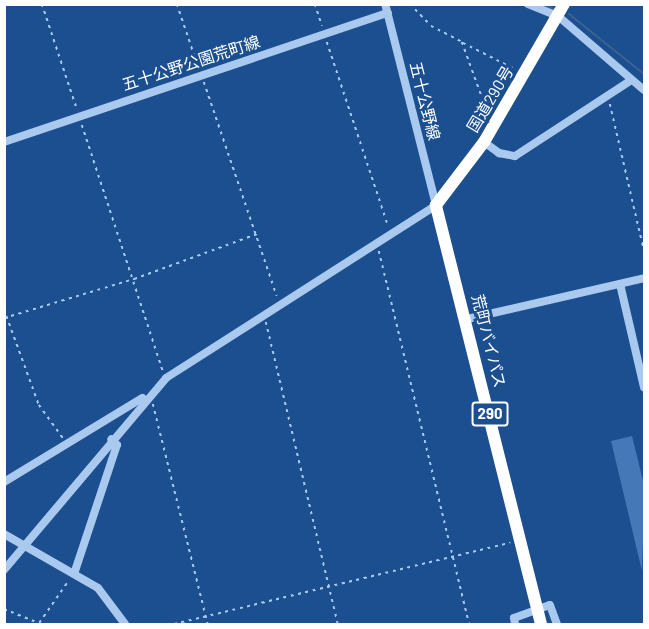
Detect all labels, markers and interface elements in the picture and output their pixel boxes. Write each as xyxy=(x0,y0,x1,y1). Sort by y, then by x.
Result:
street label: 五十公野公園荒町線 xyxy=(120,32,262,94)
street label: 五十公野線 xyxy=(406,60,444,142)
street label: 国道290号 xyxy=(463,62,517,136)
street label: 荒町バイパス xyxy=(468,292,510,390)
road number: 290 xyxy=(470,402,510,426)

